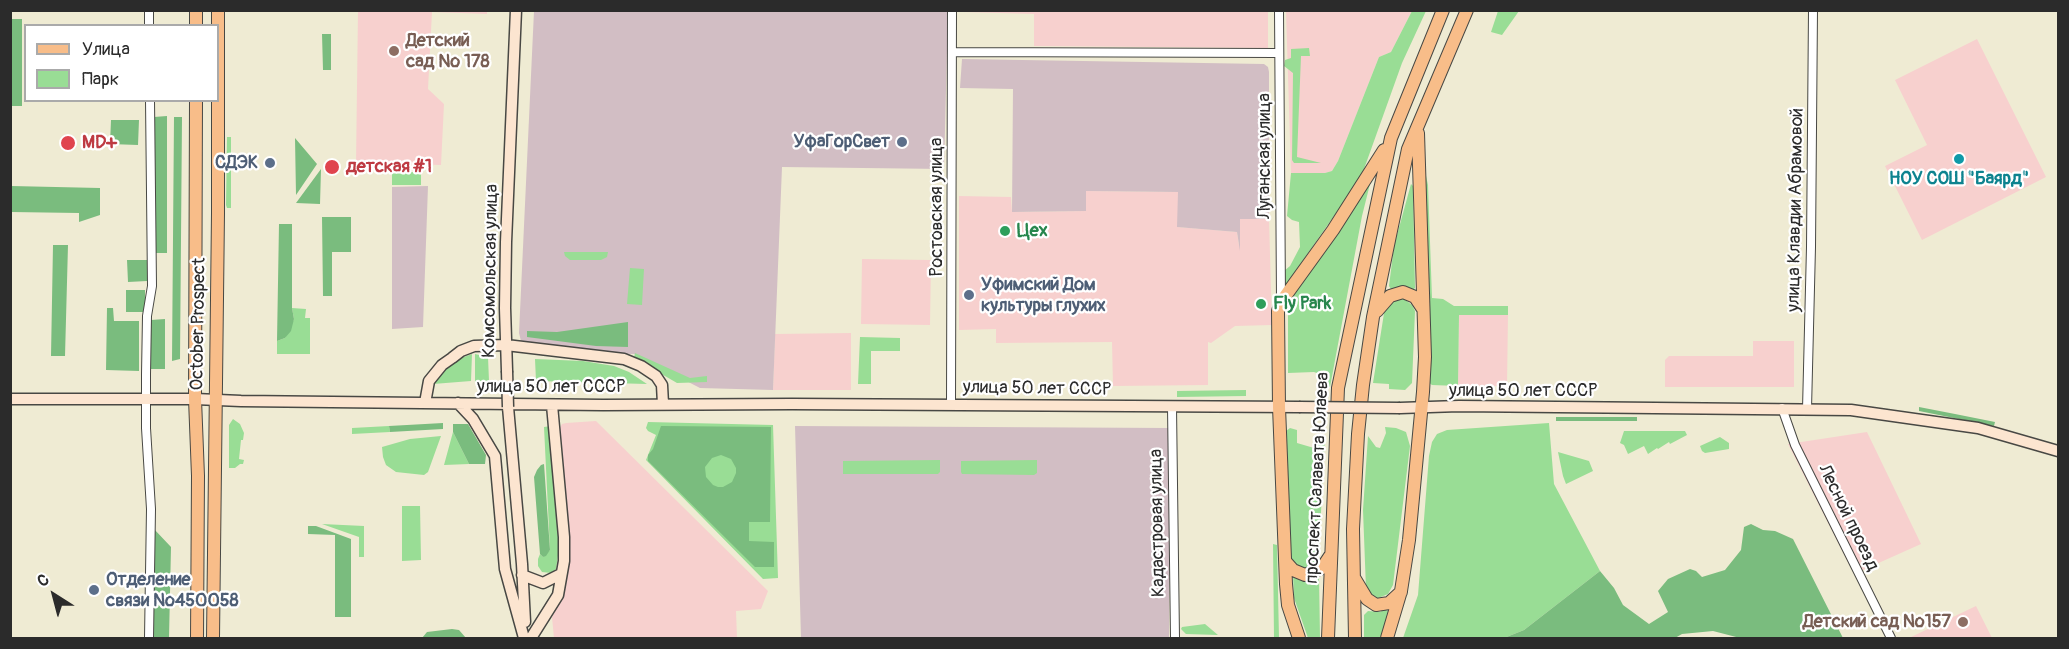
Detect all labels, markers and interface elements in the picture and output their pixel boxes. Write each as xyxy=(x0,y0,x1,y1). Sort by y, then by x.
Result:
legend xyxy=(24,24,219,102)
place label: Детский сад № 178 xyxy=(406,30,490,72)
text: Улица xyxy=(82,38,130,61)
marker: Детский сад № 178 xyxy=(387,44,401,58)
text: Парк xyxy=(82,68,119,91)
street label: Луганская улица xyxy=(1254,93,1276,219)
street label: улица Клавдии Абрамовой xyxy=(1783,108,1809,312)
place label: УфаГорСвет xyxy=(793,131,890,153)
place label: MD+ xyxy=(82,132,116,154)
marker: MD+ xyxy=(59,134,77,152)
marker: УфаГорСвет xyxy=(895,135,909,149)
street label: Ростовская улица xyxy=(926,138,948,276)
place label: СДЭК xyxy=(215,152,258,174)
marker: НОУ СОШ "Баярд" xyxy=(1952,152,1966,166)
marker: СДЭК xyxy=(263,156,277,170)
place label: детская #1 xyxy=(346,156,432,178)
marker: детская #1 xyxy=(323,158,341,176)
place label: НОУ СОШ "Баярд" xyxy=(1889,168,2029,190)
street label: Комсомольская улица xyxy=(479,184,503,358)
place label: Цех xyxy=(1017,220,1048,242)
marker: Цех xyxy=(998,224,1012,238)
street label: October Prospect xyxy=(187,257,211,391)
place label: Уфимский Дом культуры глухих xyxy=(981,274,1106,316)
marker: Уфимский Дом культуры глухих xyxy=(962,288,976,302)
place label: Fly Park xyxy=(1273,293,1331,315)
marker: Fly Park xyxy=(1254,297,1268,311)
street label: проспект Салавата Юлаева xyxy=(1302,372,1334,584)
street label: улица 50 лет СССР xyxy=(477,376,625,398)
street label: улица 50 лет СССР xyxy=(963,377,1111,401)
street label: улица 50 лет СССР xyxy=(1449,380,1597,402)
street label: Кадастровая улица xyxy=(1146,449,1170,597)
street label: Лесной проезд xyxy=(1813,461,1883,575)
north arrow xyxy=(24,565,84,625)
text: С xyxy=(34,569,53,591)
place label: Отделение связи №450058 xyxy=(106,569,238,612)
marker: Отделение связи №450058 xyxy=(87,583,101,597)
place label: Детский сад №157 xyxy=(1803,611,1951,633)
marker: Детский сад №157 xyxy=(1956,615,1970,629)

